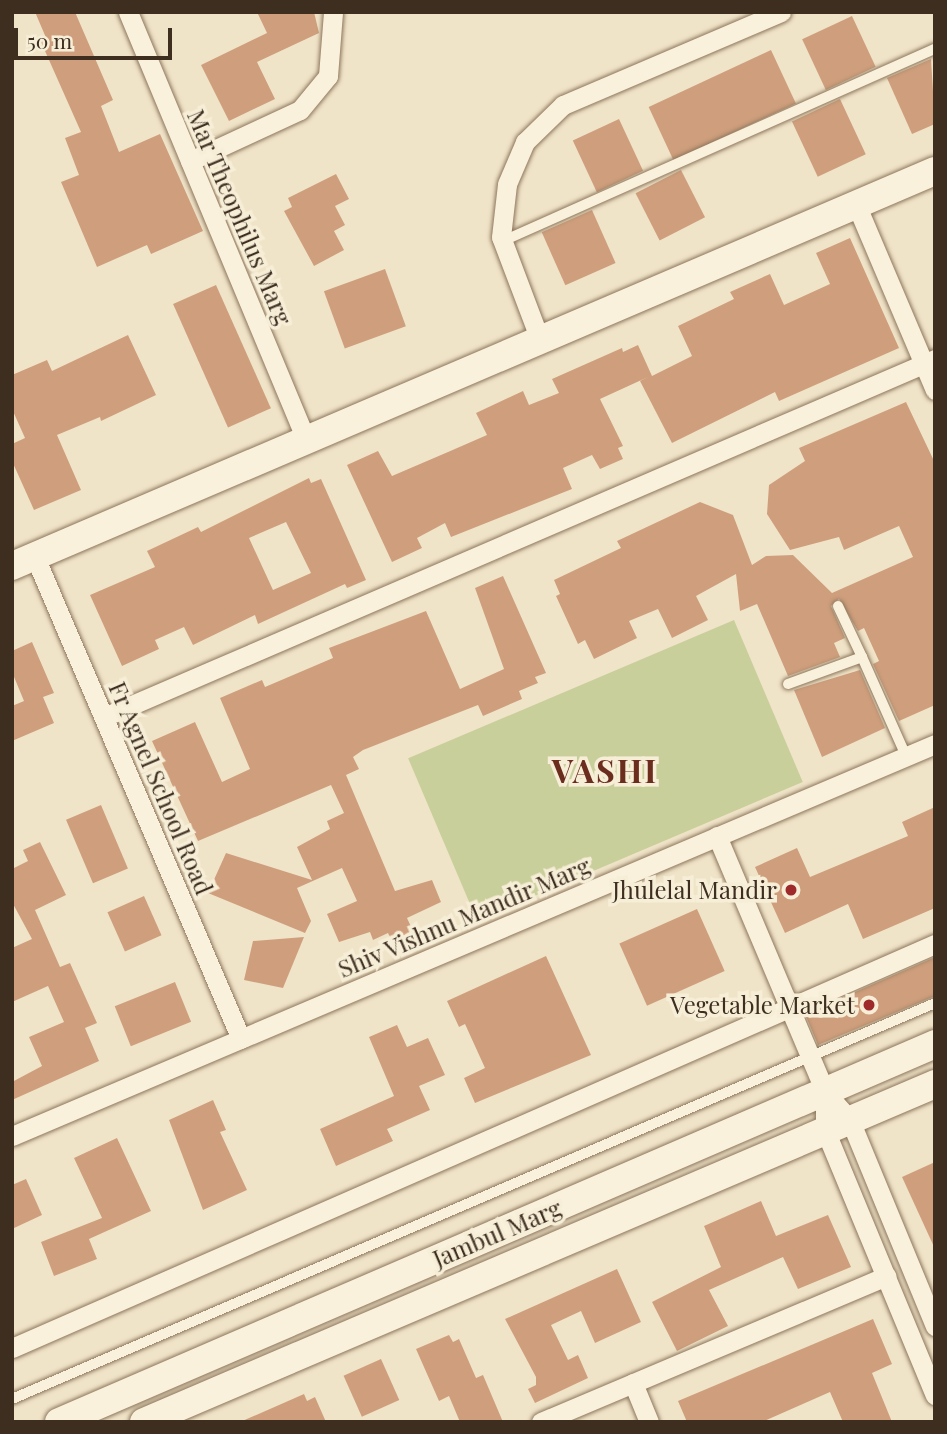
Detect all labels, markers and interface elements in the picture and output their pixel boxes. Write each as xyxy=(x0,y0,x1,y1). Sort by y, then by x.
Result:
scale bar xyxy=(18,14,175,58)
text: 50 m xyxy=(27,26,72,54)
street label: Mar Theophilus Marg xyxy=(181,104,299,330)
street label: Fr Agnel School Road xyxy=(103,677,219,899)
district label: VASHI xyxy=(552,751,658,789)
street label: Shiv Vishnu Mandir Marg xyxy=(333,850,595,984)
place label: Jhulelal Mandir xyxy=(612,876,777,904)
marker: Jhulelal Mandir xyxy=(783,882,799,898)
place label: Vegetable Market xyxy=(670,991,855,1019)
marker: Vegetable Market xyxy=(861,997,877,1013)
street label: Jambul Marg xyxy=(428,1193,566,1273)

